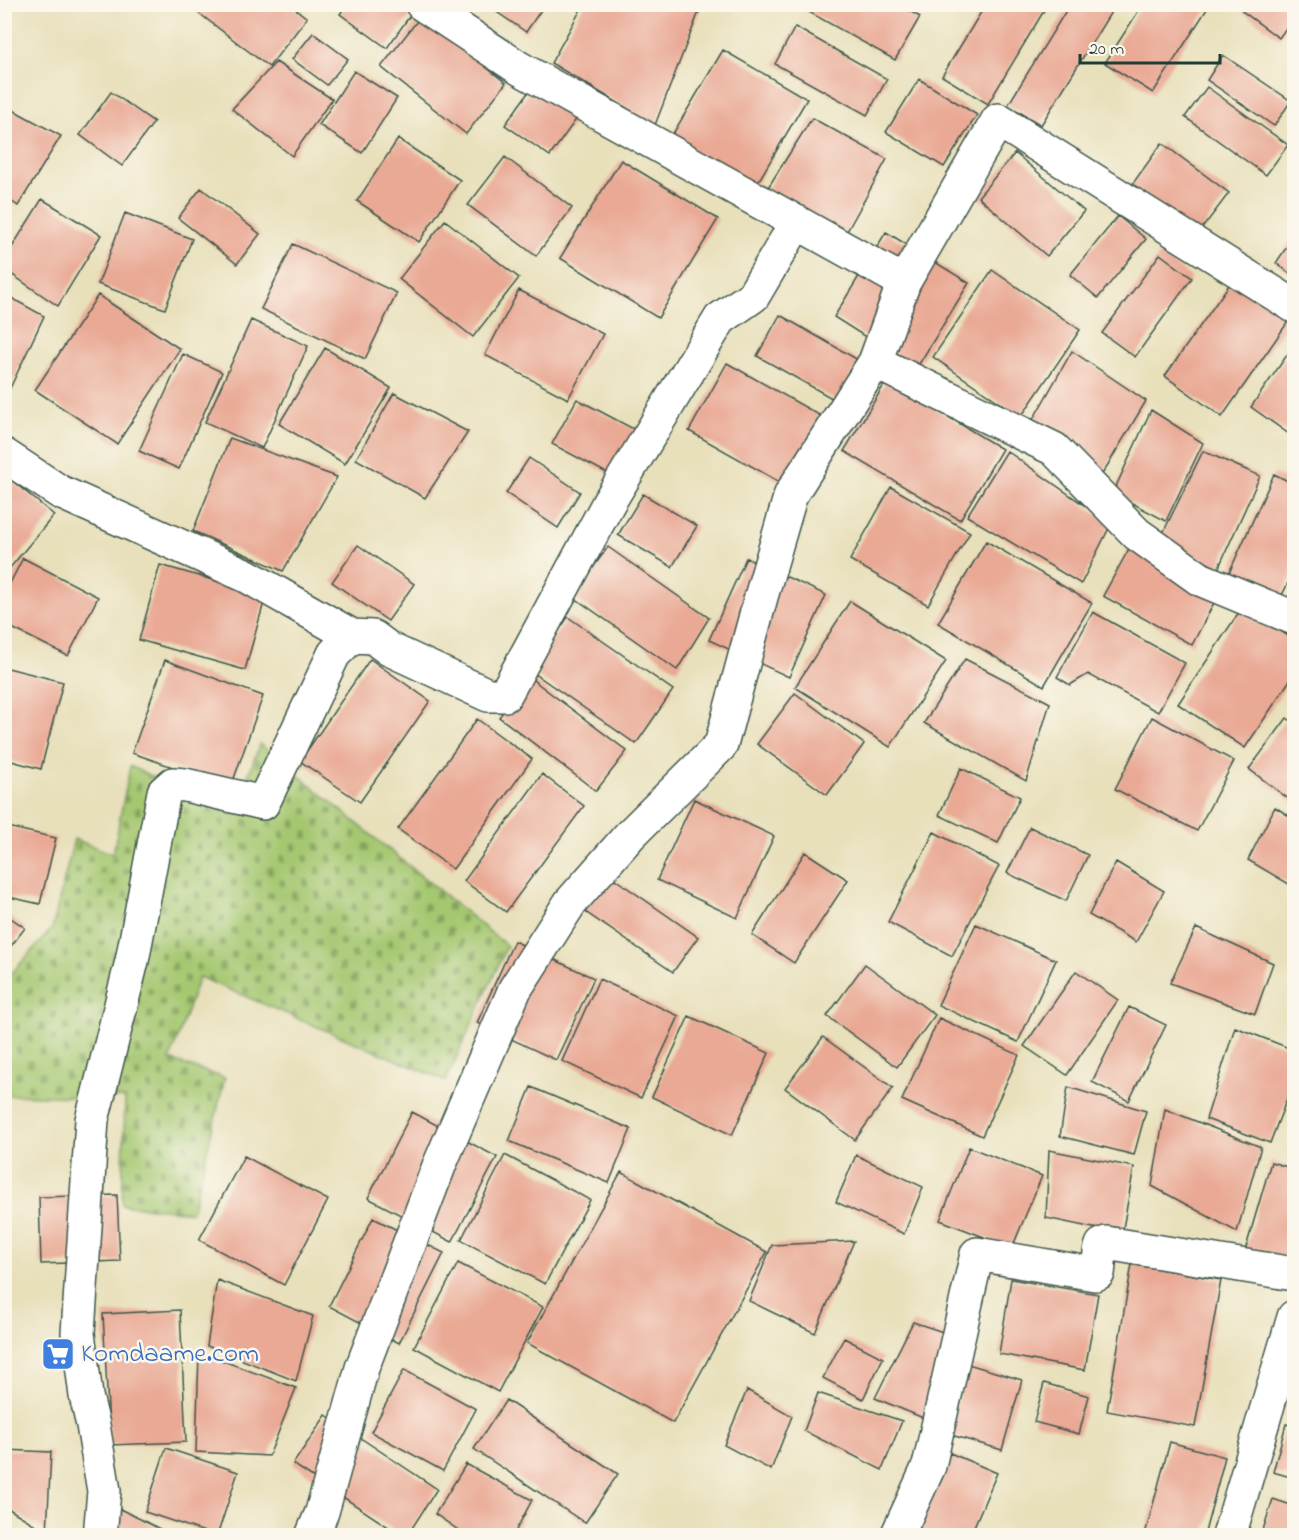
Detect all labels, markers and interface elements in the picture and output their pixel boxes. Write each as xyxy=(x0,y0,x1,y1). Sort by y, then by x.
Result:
scale bar xyxy=(1080,27,1220,65)
text: 20 m xyxy=(1089,37,1124,63)
place label: Komdaame.com xyxy=(81,1335,259,1374)
supermarket icon: Komdaame.com xyxy=(40,1336,76,1372)

